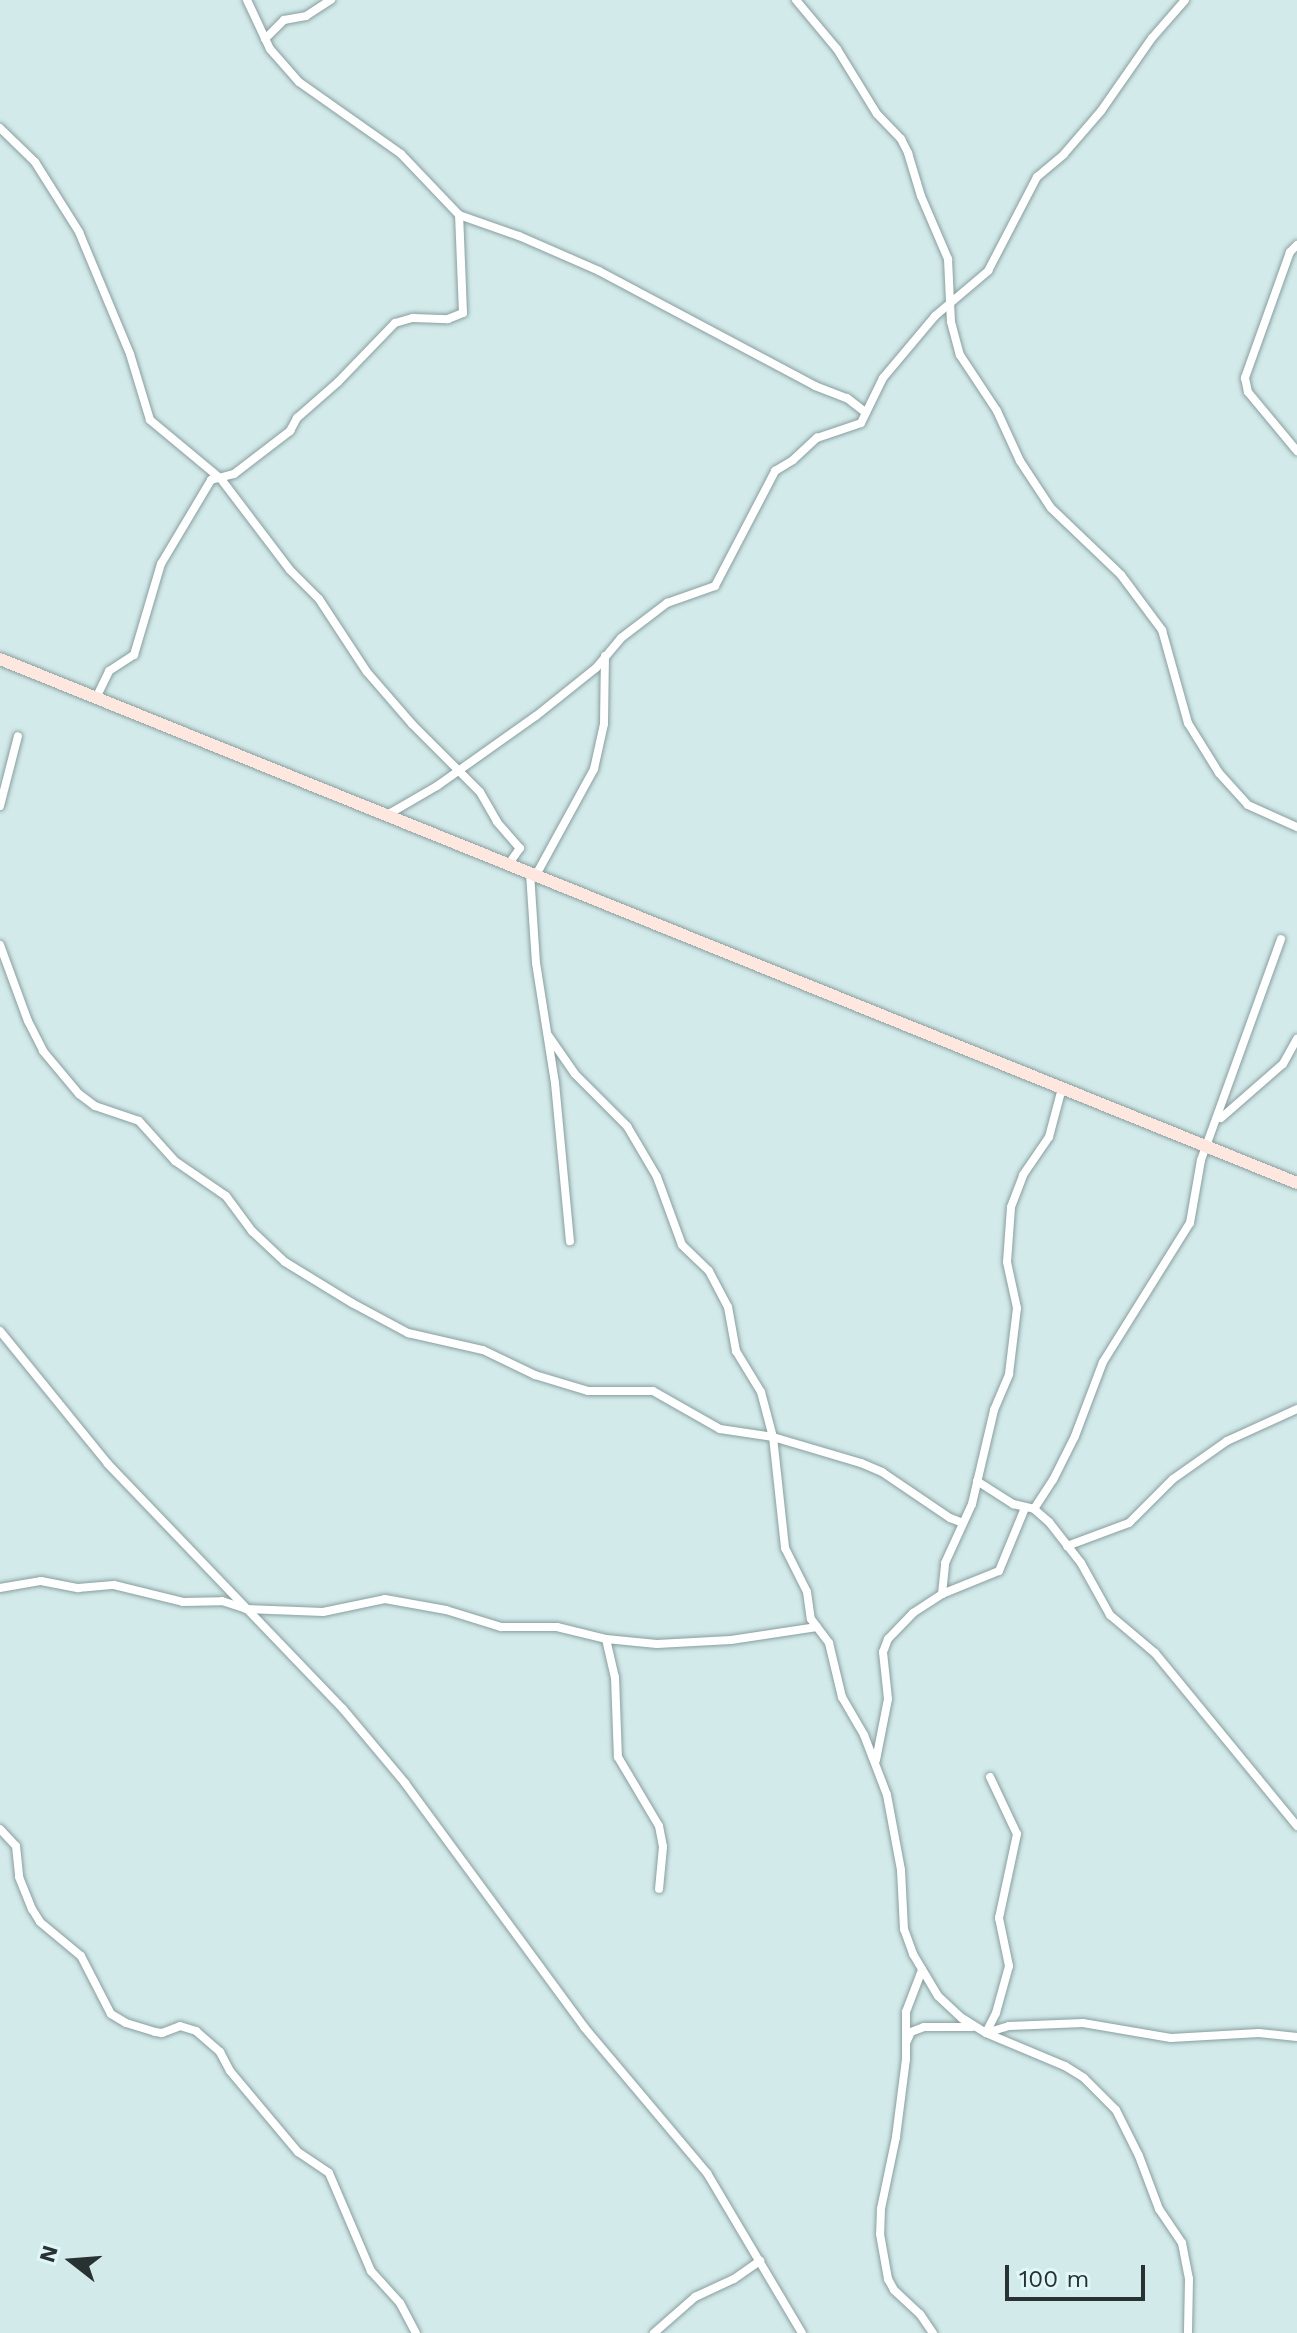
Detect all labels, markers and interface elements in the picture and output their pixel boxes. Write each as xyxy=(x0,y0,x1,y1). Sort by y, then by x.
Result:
north arrow xyxy=(32,2221,112,2301)
text: N xyxy=(34,2242,63,2265)
scale bar xyxy=(1009,2249,1149,2299)
text: 100 m xyxy=(1019,2265,1089,2293)

